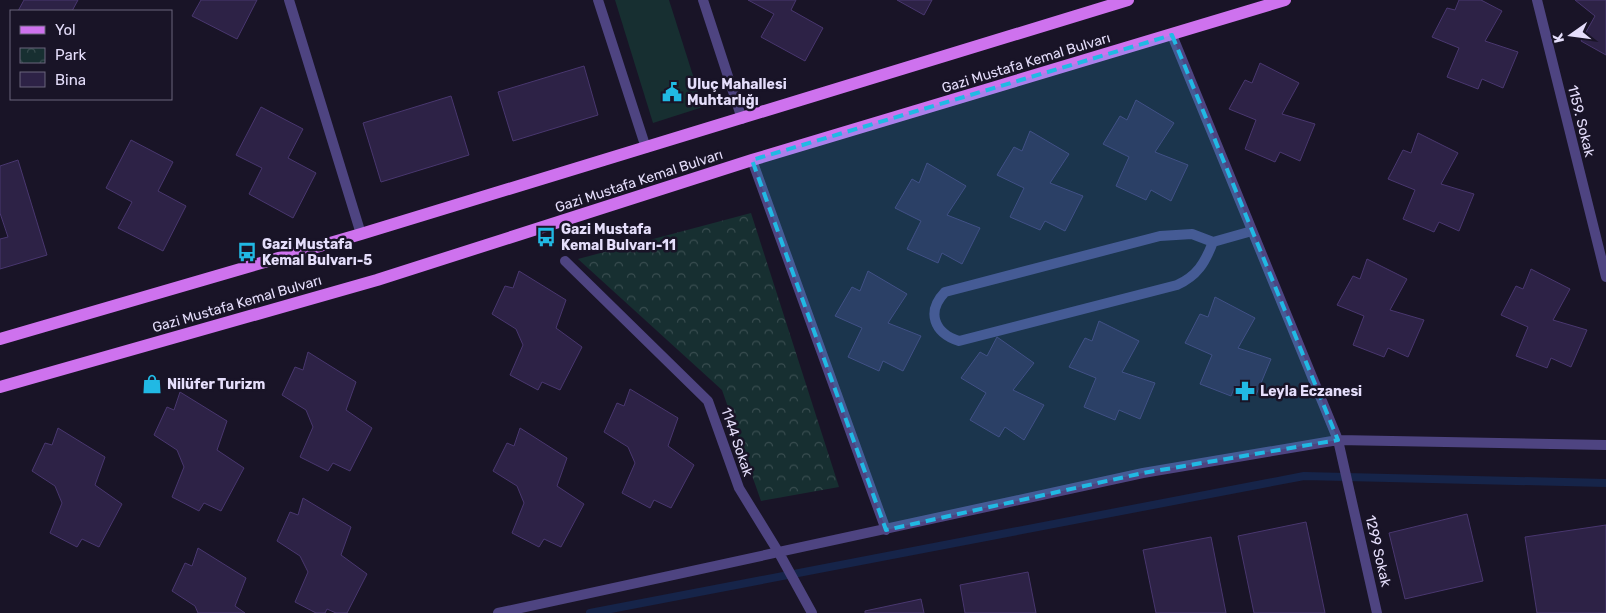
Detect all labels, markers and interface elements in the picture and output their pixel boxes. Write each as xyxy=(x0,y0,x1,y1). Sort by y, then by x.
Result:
legend xyxy=(10,10,172,100)
north arrow xyxy=(1546,10,1596,60)
text: Yol xyxy=(55,21,76,39)
street label: Gazi Mustafa Kemal Bulvarı xyxy=(940,29,1112,97)
text: K xyxy=(1549,31,1568,45)
text: Park xyxy=(55,46,86,64)
text: Bina xyxy=(55,71,86,89)
place label: Uluç Mahallesi Muhtarlığı xyxy=(687,76,787,109)
public building icon: Uluç Mahallesi Muhtarlığı xyxy=(661,81,683,103)
street label: 1159. Sokak xyxy=(1564,83,1598,159)
street label: Gazi Mustafa Kemal Bulvarı xyxy=(553,146,725,216)
place label: Gazi Mustafa Kemal Bulvarı-11 xyxy=(561,221,676,254)
bus stop icon: Gazi Mustafa Kemal Bulvarı-11 xyxy=(535,226,557,248)
place label: Gazi Mustafa Kemal Bulvarı-5 xyxy=(262,236,372,269)
bus stop icon: Gazi Mustafa Kemal Bulvarı-5 xyxy=(236,241,258,263)
street label: Gazi Mustafa Kemal Bulvarı xyxy=(150,272,324,336)
shop icon: Nilüfer Turizm xyxy=(141,373,163,395)
place label: Nilüfer Turizm xyxy=(167,376,265,393)
pharmacy icon: Leyla Eczanesi xyxy=(1234,380,1256,402)
place label: Leyla Eczanesi xyxy=(1260,383,1362,400)
street label: 1144 Sokak xyxy=(717,405,757,479)
street label: 1299 Sokak xyxy=(1362,514,1395,589)

